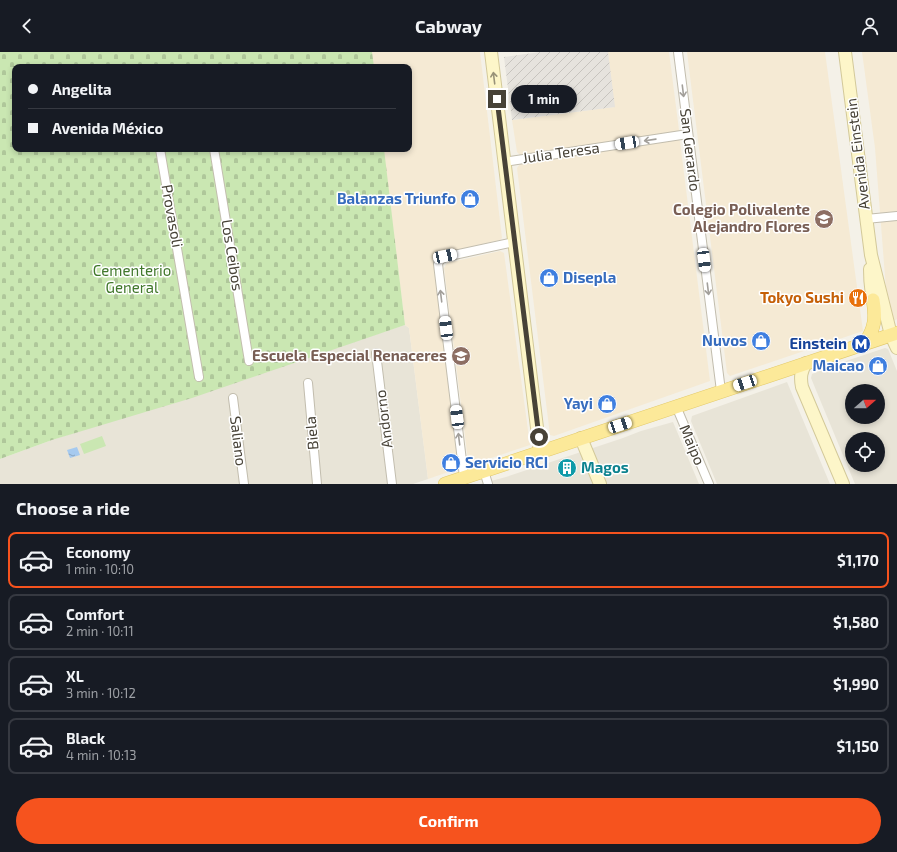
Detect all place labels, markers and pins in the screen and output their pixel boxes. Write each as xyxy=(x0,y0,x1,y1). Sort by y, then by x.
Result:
shop icon: Balanzas Triunfo xyxy=(459,188,481,210)
place label: Balanzas Triunfo xyxy=(337,189,456,207)
place label: Colegio Polivalente Alejandro Flores xyxy=(673,200,810,235)
school or university icon: Colegio Polivalente Alejandro Flores xyxy=(813,208,835,230)
shop icon: Disepla xyxy=(538,267,560,289)
place label: Disepla xyxy=(563,268,616,286)
restaurant icon: Tokyo Sushi xyxy=(847,287,869,309)
place label: Tokyo Sushi xyxy=(760,288,844,307)
shop icon: Nuvos xyxy=(750,330,772,352)
place label: Nuvos xyxy=(702,331,747,349)
metro station icon: Einstein xyxy=(850,333,872,355)
place label: Einstein xyxy=(789,334,847,352)
school or university icon: Escuela Especial Renaceres xyxy=(450,345,472,367)
place label: Escuela Especial Renaceres xyxy=(252,346,447,364)
shop icon: Maicao xyxy=(867,355,889,377)
place label: Maicao xyxy=(813,356,864,374)
shop icon: Yayi xyxy=(596,393,618,415)
place label: Yayi xyxy=(564,394,593,413)
shop icon: Servicio RCI xyxy=(440,452,462,474)
place label: Servicio RCI xyxy=(465,453,548,471)
building icon: Magos xyxy=(556,457,578,479)
place label: Magos xyxy=(581,458,629,476)

